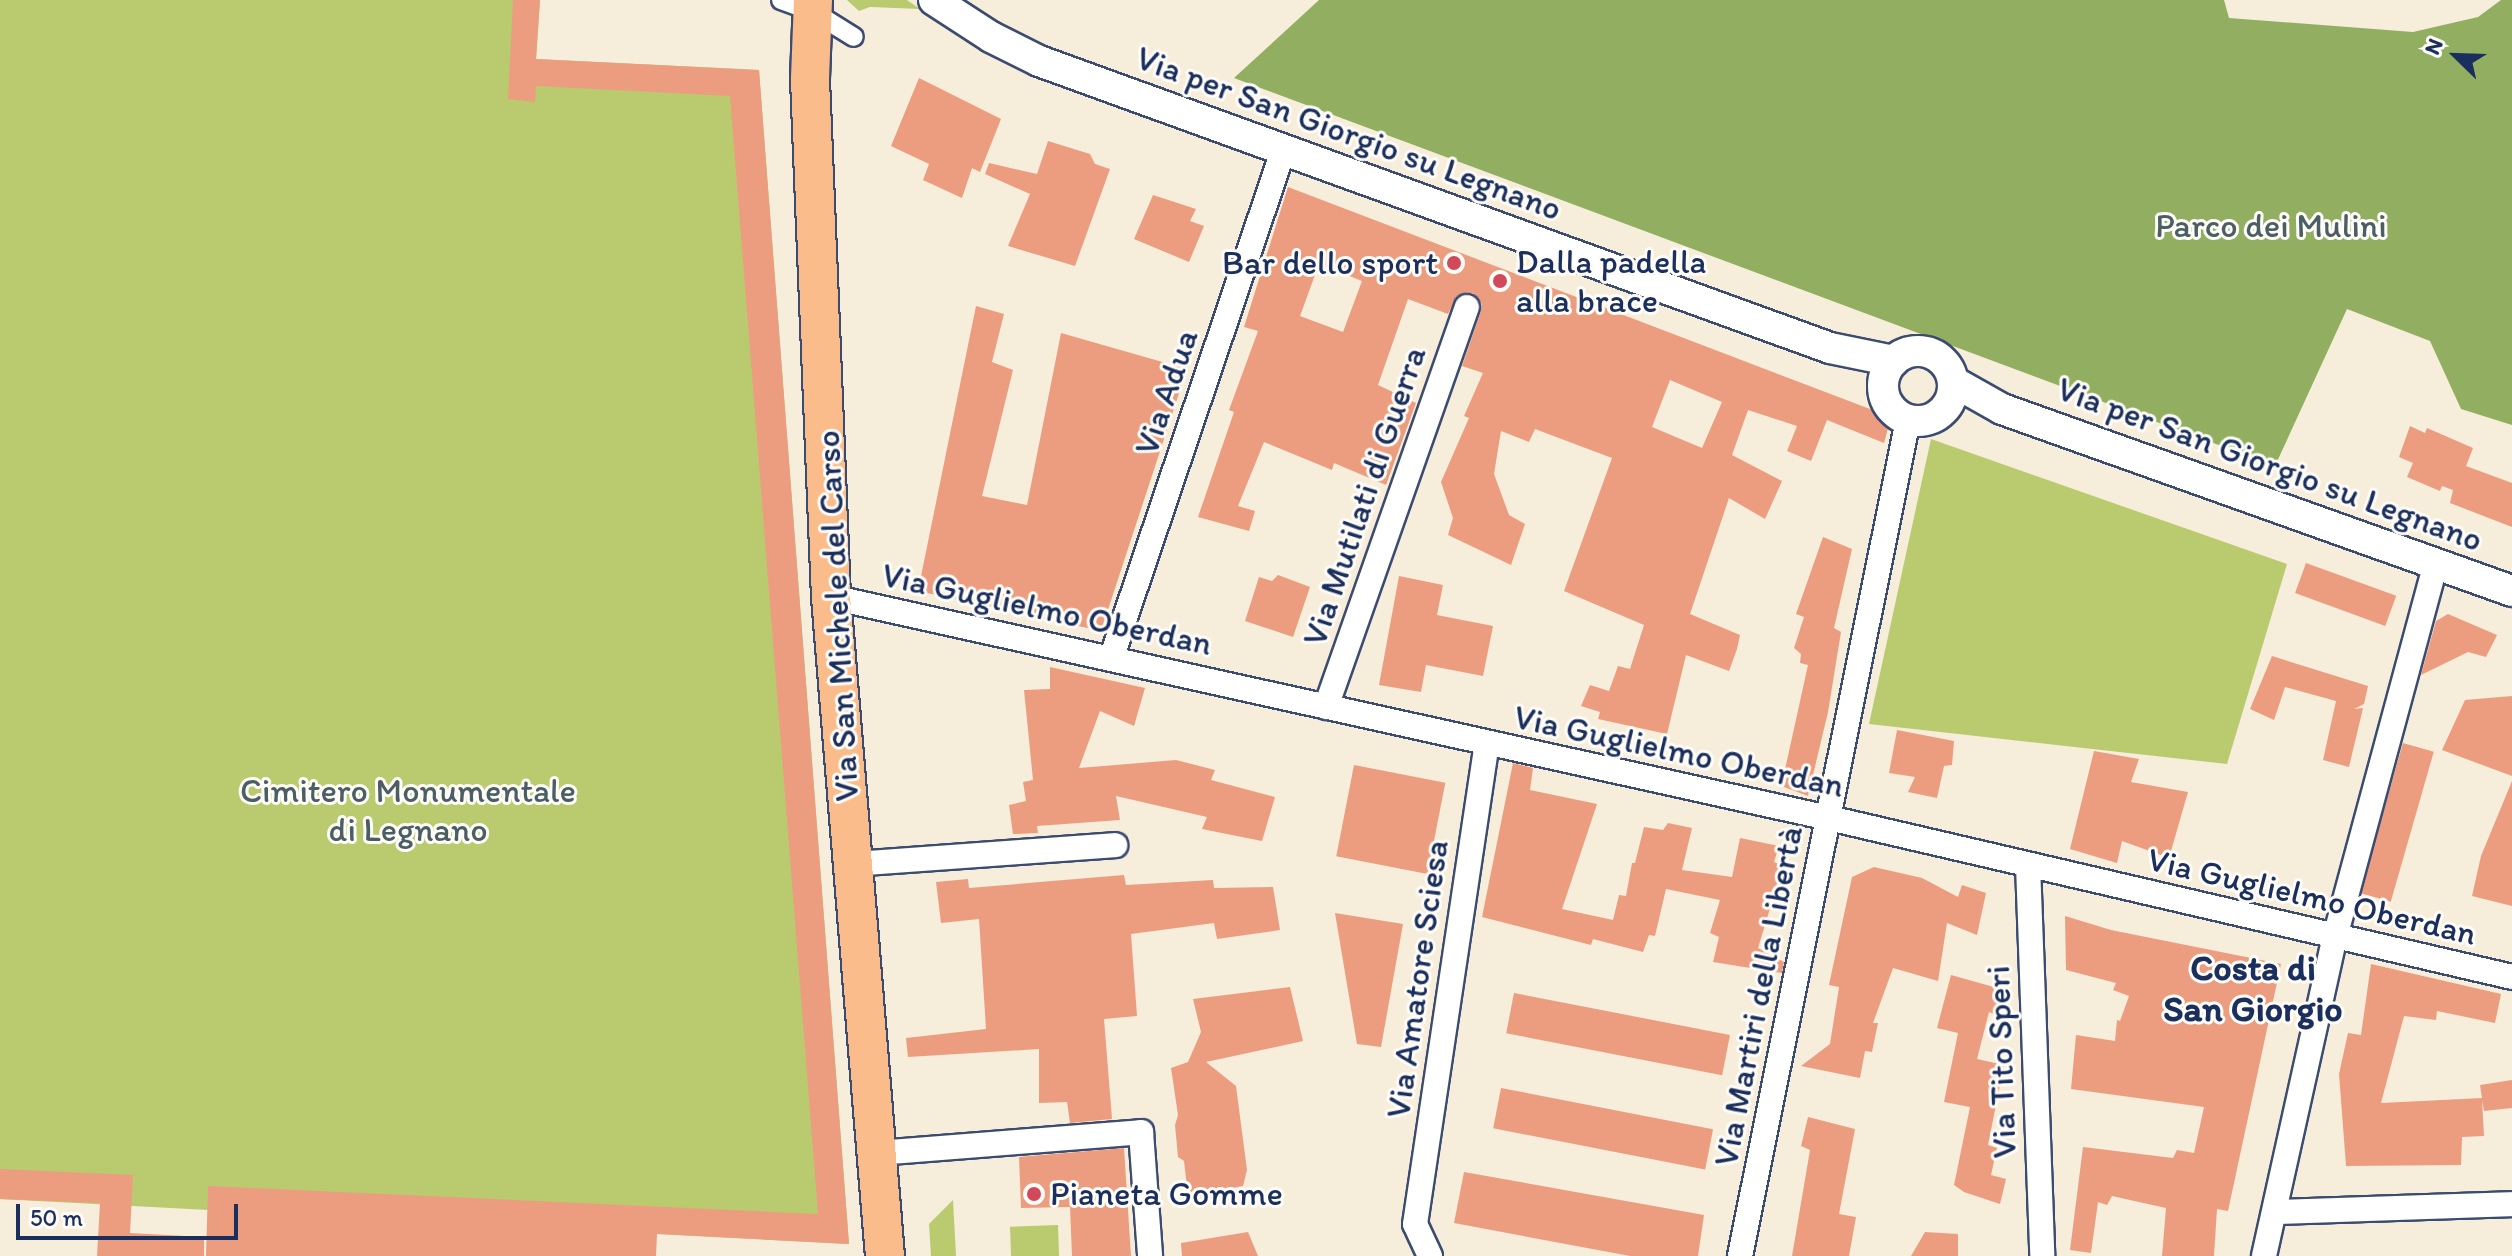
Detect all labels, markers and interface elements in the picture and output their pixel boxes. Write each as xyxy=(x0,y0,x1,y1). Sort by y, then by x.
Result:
north arrow xyxy=(2416,16,2496,96)
text: N xyxy=(2418,34,2449,59)
street label: Via per San Giorgio su Legnano xyxy=(1131,37,1567,229)
park label: Parco dei Mulini xyxy=(2155,206,2387,246)
place label: Dalla padella alla brace xyxy=(1516,241,1707,320)
place label: Bar dello sport xyxy=(1223,243,1438,283)
marker: Bar dello sport xyxy=(1445,254,1463,272)
marker: Dalla padella alla brace xyxy=(1491,272,1509,290)
street label: Via Adua xyxy=(1126,324,1206,460)
street label: Via Mutilati di Guerra xyxy=(1294,341,1434,651)
street label: Via per San Giorgio su Legnano xyxy=(2052,368,2488,560)
street label: Via San Michele del Carso xyxy=(807,429,867,803)
street label: Via Guglielmo Oberdan xyxy=(878,554,1216,664)
street label: Via Guglielmo Oberdan xyxy=(1510,696,1848,806)
park label: Cimitero Monumentale di Legnano xyxy=(240,770,576,850)
street label: Via Martiri della Libertà xyxy=(1705,823,1811,1169)
street label: Via Amatore Sciesa xyxy=(1377,837,1457,1121)
street label: Via Guglielmo Oberdan xyxy=(2144,838,2480,954)
district label: Costa di San Giorgio xyxy=(2163,945,2343,1030)
street label: Via Tito Speri xyxy=(1977,965,2025,1159)
place label: Pianeta Gomme xyxy=(1050,1174,1282,1214)
marker: Pianeta Gomme xyxy=(1025,1185,1043,1203)
scale bar xyxy=(20,1188,242,1238)
text: 50 m xyxy=(30,1203,83,1232)

